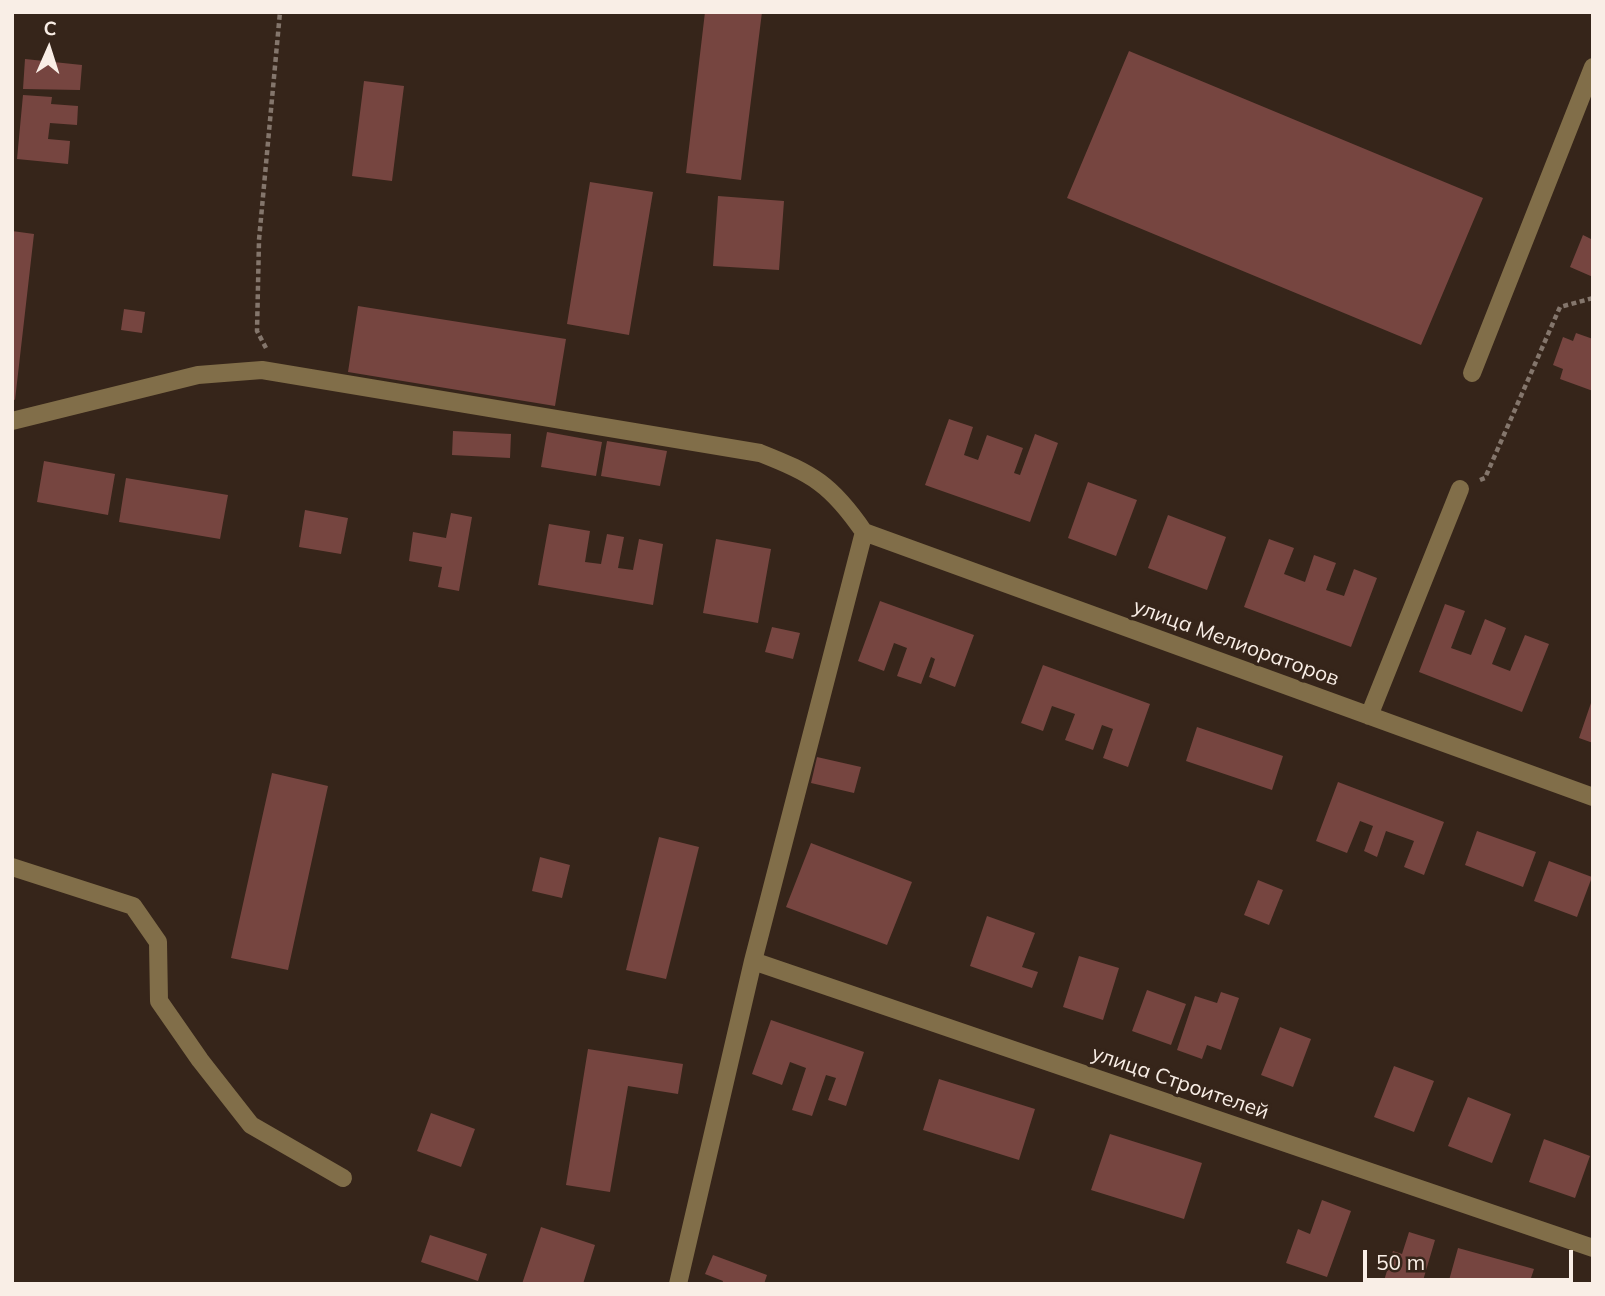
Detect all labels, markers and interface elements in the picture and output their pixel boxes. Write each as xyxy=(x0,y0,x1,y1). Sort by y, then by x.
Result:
north arrow xyxy=(14,14,84,84)
text: С xyxy=(43,16,57,40)
street label: улица Мелиораторов xyxy=(1130,594,1342,692)
street label: улица Строителей xyxy=(1088,1041,1272,1125)
scale bar xyxy=(1367,1236,1577,1280)
text: 50 m xyxy=(1376,1249,1425,1275)

